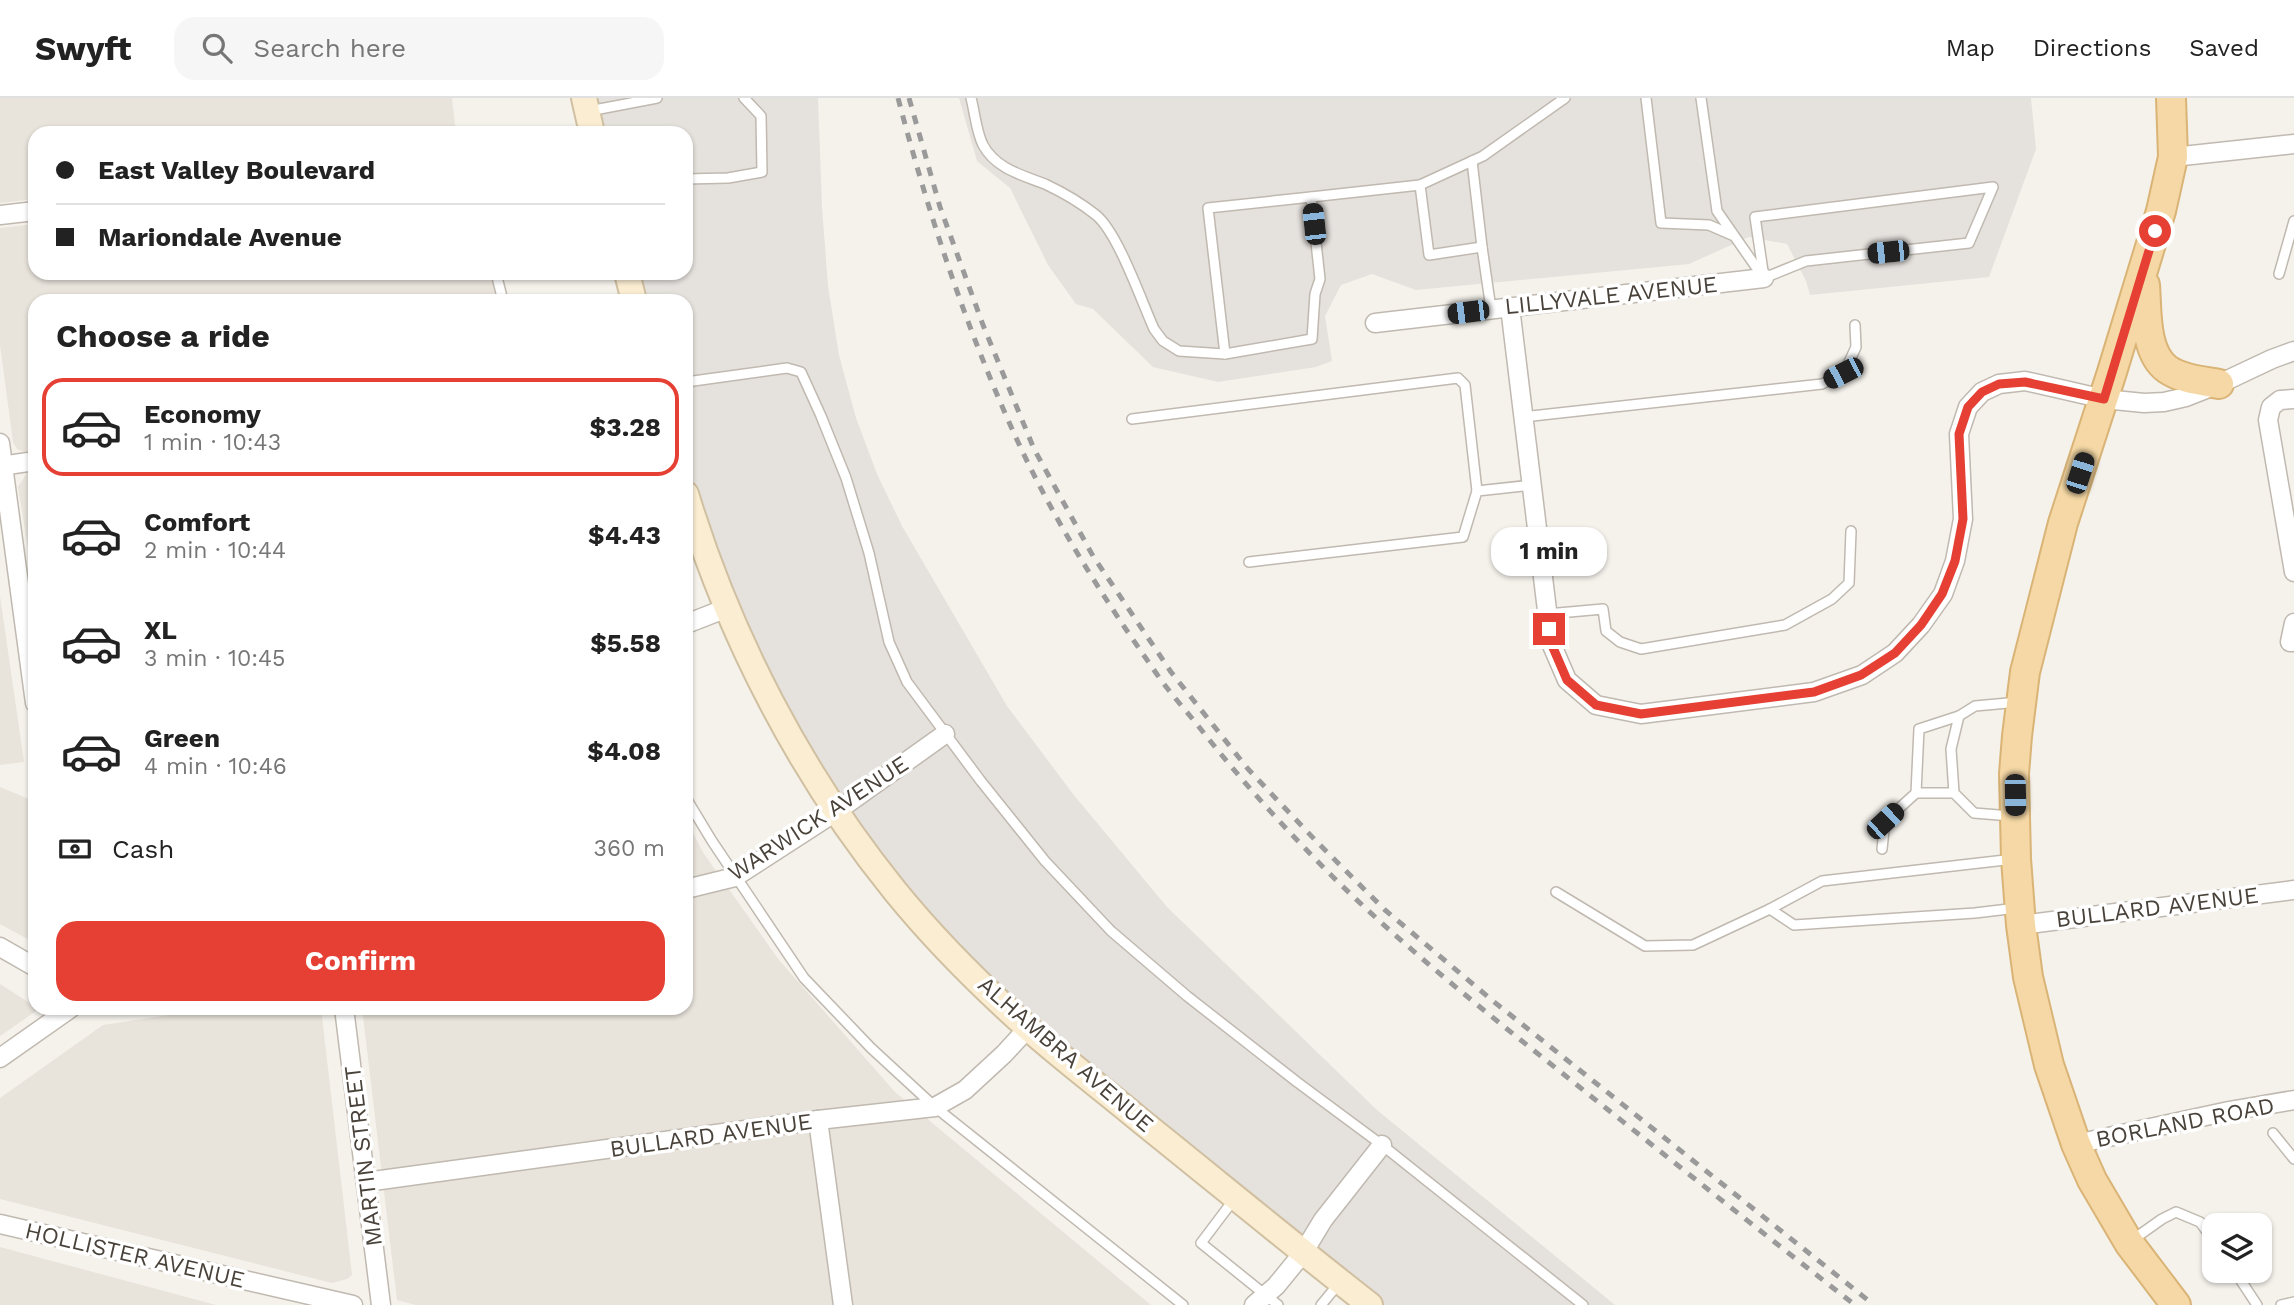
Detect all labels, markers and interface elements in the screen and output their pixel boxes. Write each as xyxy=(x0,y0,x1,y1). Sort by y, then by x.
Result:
search box xyxy=(174,17,664,80)
text: Swyft xyxy=(35,29,132,68)
icon: search xyxy=(198,29,236,67)
text: Search here xyxy=(254,33,406,63)
text: Map xyxy=(1946,34,1995,62)
text: Directions xyxy=(2033,34,2151,62)
text: Saved xyxy=(2189,34,2259,62)
text: East Valley Boulevard xyxy=(98,155,375,185)
car xyxy=(1302,202,1327,246)
route start xyxy=(2139,215,2171,247)
text: Mariondale Avenue xyxy=(98,222,342,252)
car xyxy=(1867,239,1910,265)
street label: LILLYVALE AVENUE xyxy=(1503,271,1719,320)
car xyxy=(1446,299,1491,325)
text: Choose a ride xyxy=(56,317,270,355)
car xyxy=(1820,354,1867,392)
icon: car xyxy=(60,396,123,459)
text: Economy xyxy=(144,399,261,429)
text: $3.28 xyxy=(590,412,661,442)
text: 1 min · 10:43 xyxy=(144,429,281,456)
car xyxy=(2064,450,2097,496)
icon: car xyxy=(60,504,123,567)
text: Comfort xyxy=(144,507,250,537)
text: $4.43 xyxy=(588,520,661,550)
callout: 1 min xyxy=(1491,528,1607,576)
text: 2 min · 10:44 xyxy=(144,537,286,564)
text: 1 min xyxy=(1519,538,1579,565)
icon: car xyxy=(60,612,123,675)
route end xyxy=(1533,613,1565,645)
text: XL xyxy=(144,615,177,645)
text: $5.58 xyxy=(590,628,661,658)
text: 3 min · 10:45 xyxy=(144,645,285,672)
icon: car xyxy=(60,720,123,783)
text: Green xyxy=(144,723,220,753)
text: $4.08 xyxy=(587,736,661,766)
street label: WARWICK AVENUE xyxy=(723,750,913,887)
text: 4 min · 10:46 xyxy=(144,753,287,780)
car xyxy=(2005,774,2026,816)
car xyxy=(1863,799,1908,843)
icon: cash xyxy=(56,830,94,868)
text: Cash xyxy=(112,834,174,864)
text: 360 m xyxy=(594,835,665,862)
street label: BULLARD AVENUE xyxy=(2054,882,2260,933)
button: Confirm xyxy=(56,921,665,1001)
street label: ALHAMBRA AVENUE xyxy=(973,971,1159,1138)
street label: MARTIN STREET xyxy=(339,1064,388,1248)
street label: BORLAND ROAD xyxy=(2093,1092,2277,1153)
street label: BULLARD AVENUE xyxy=(608,1108,814,1163)
map controls xyxy=(2202,1213,2272,1283)
button: layers xyxy=(2202,1213,2272,1283)
street label: HOLLISTER AVENUE xyxy=(22,1217,247,1294)

